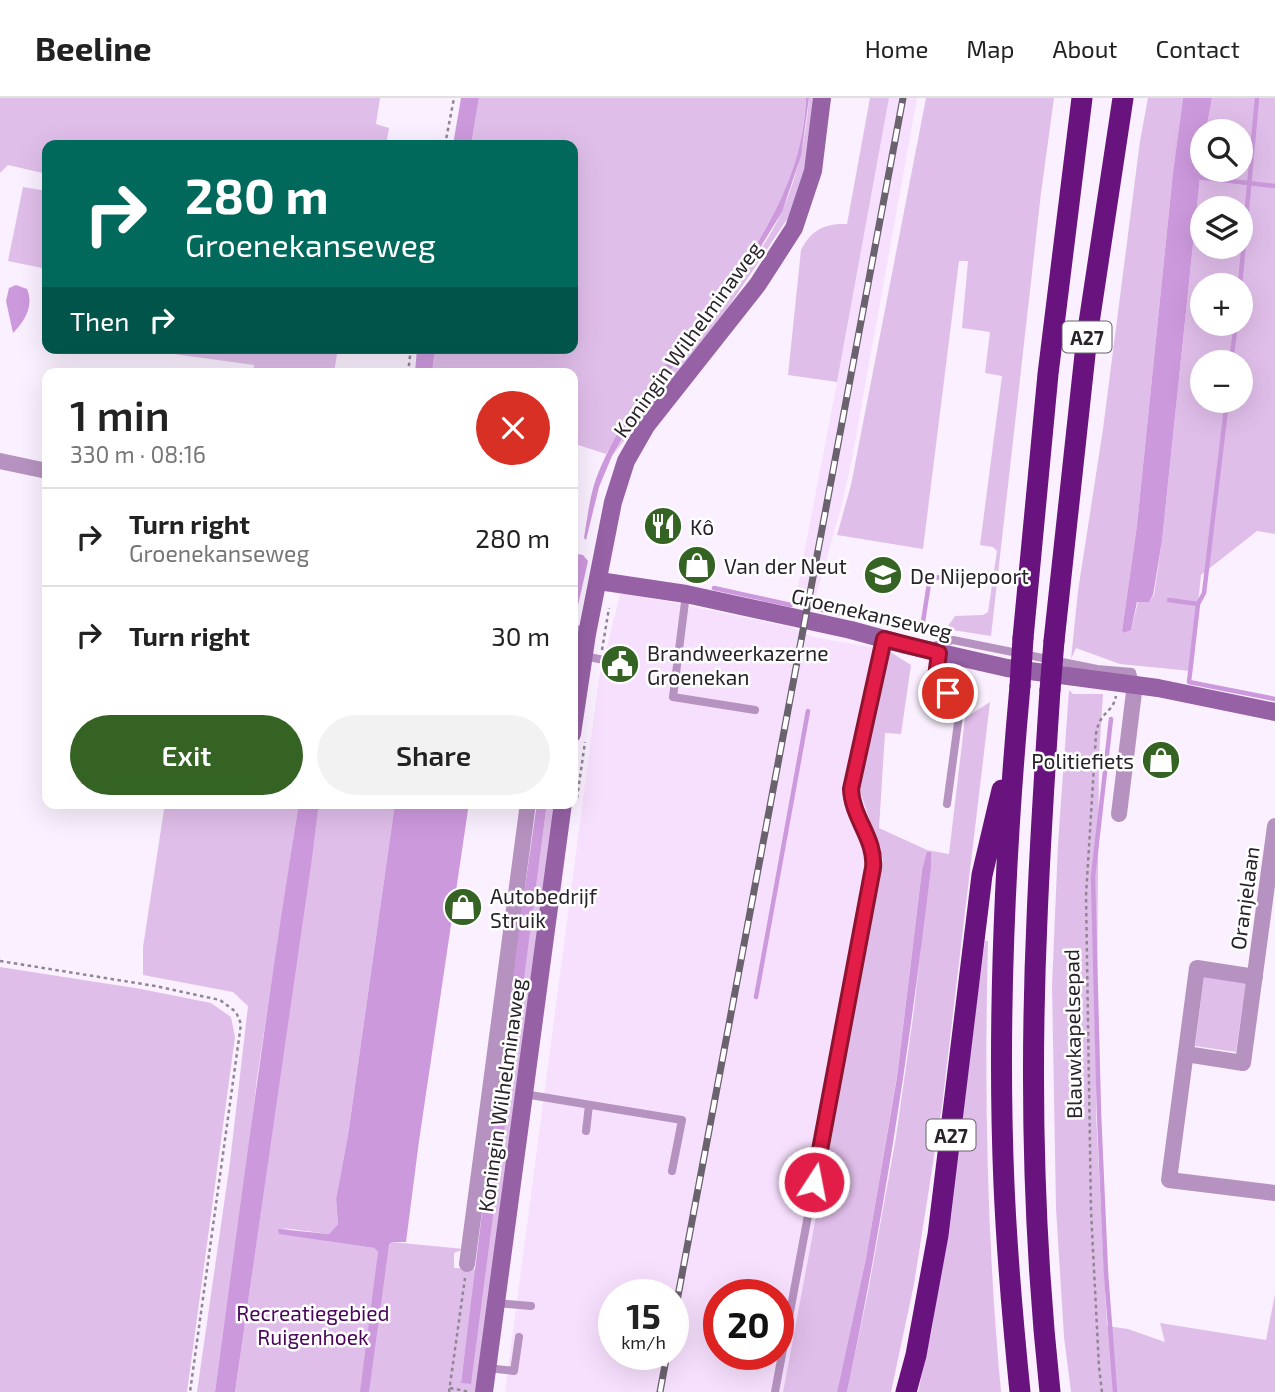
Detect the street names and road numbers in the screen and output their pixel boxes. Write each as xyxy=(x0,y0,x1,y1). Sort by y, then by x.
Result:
street label: Koningin Wilhelminaweg xyxy=(608,236,767,442)
road number: A27 xyxy=(1062,322,1112,353)
street label: Groenekanseweg xyxy=(789,582,955,644)
street label: Oranjelaan xyxy=(1224,845,1265,951)
street label: Blauwkapelsepad xyxy=(1058,949,1086,1119)
street label: Koningin Wilhelminaweg xyxy=(472,976,530,1214)
road number: A27 xyxy=(926,1119,976,1150)

